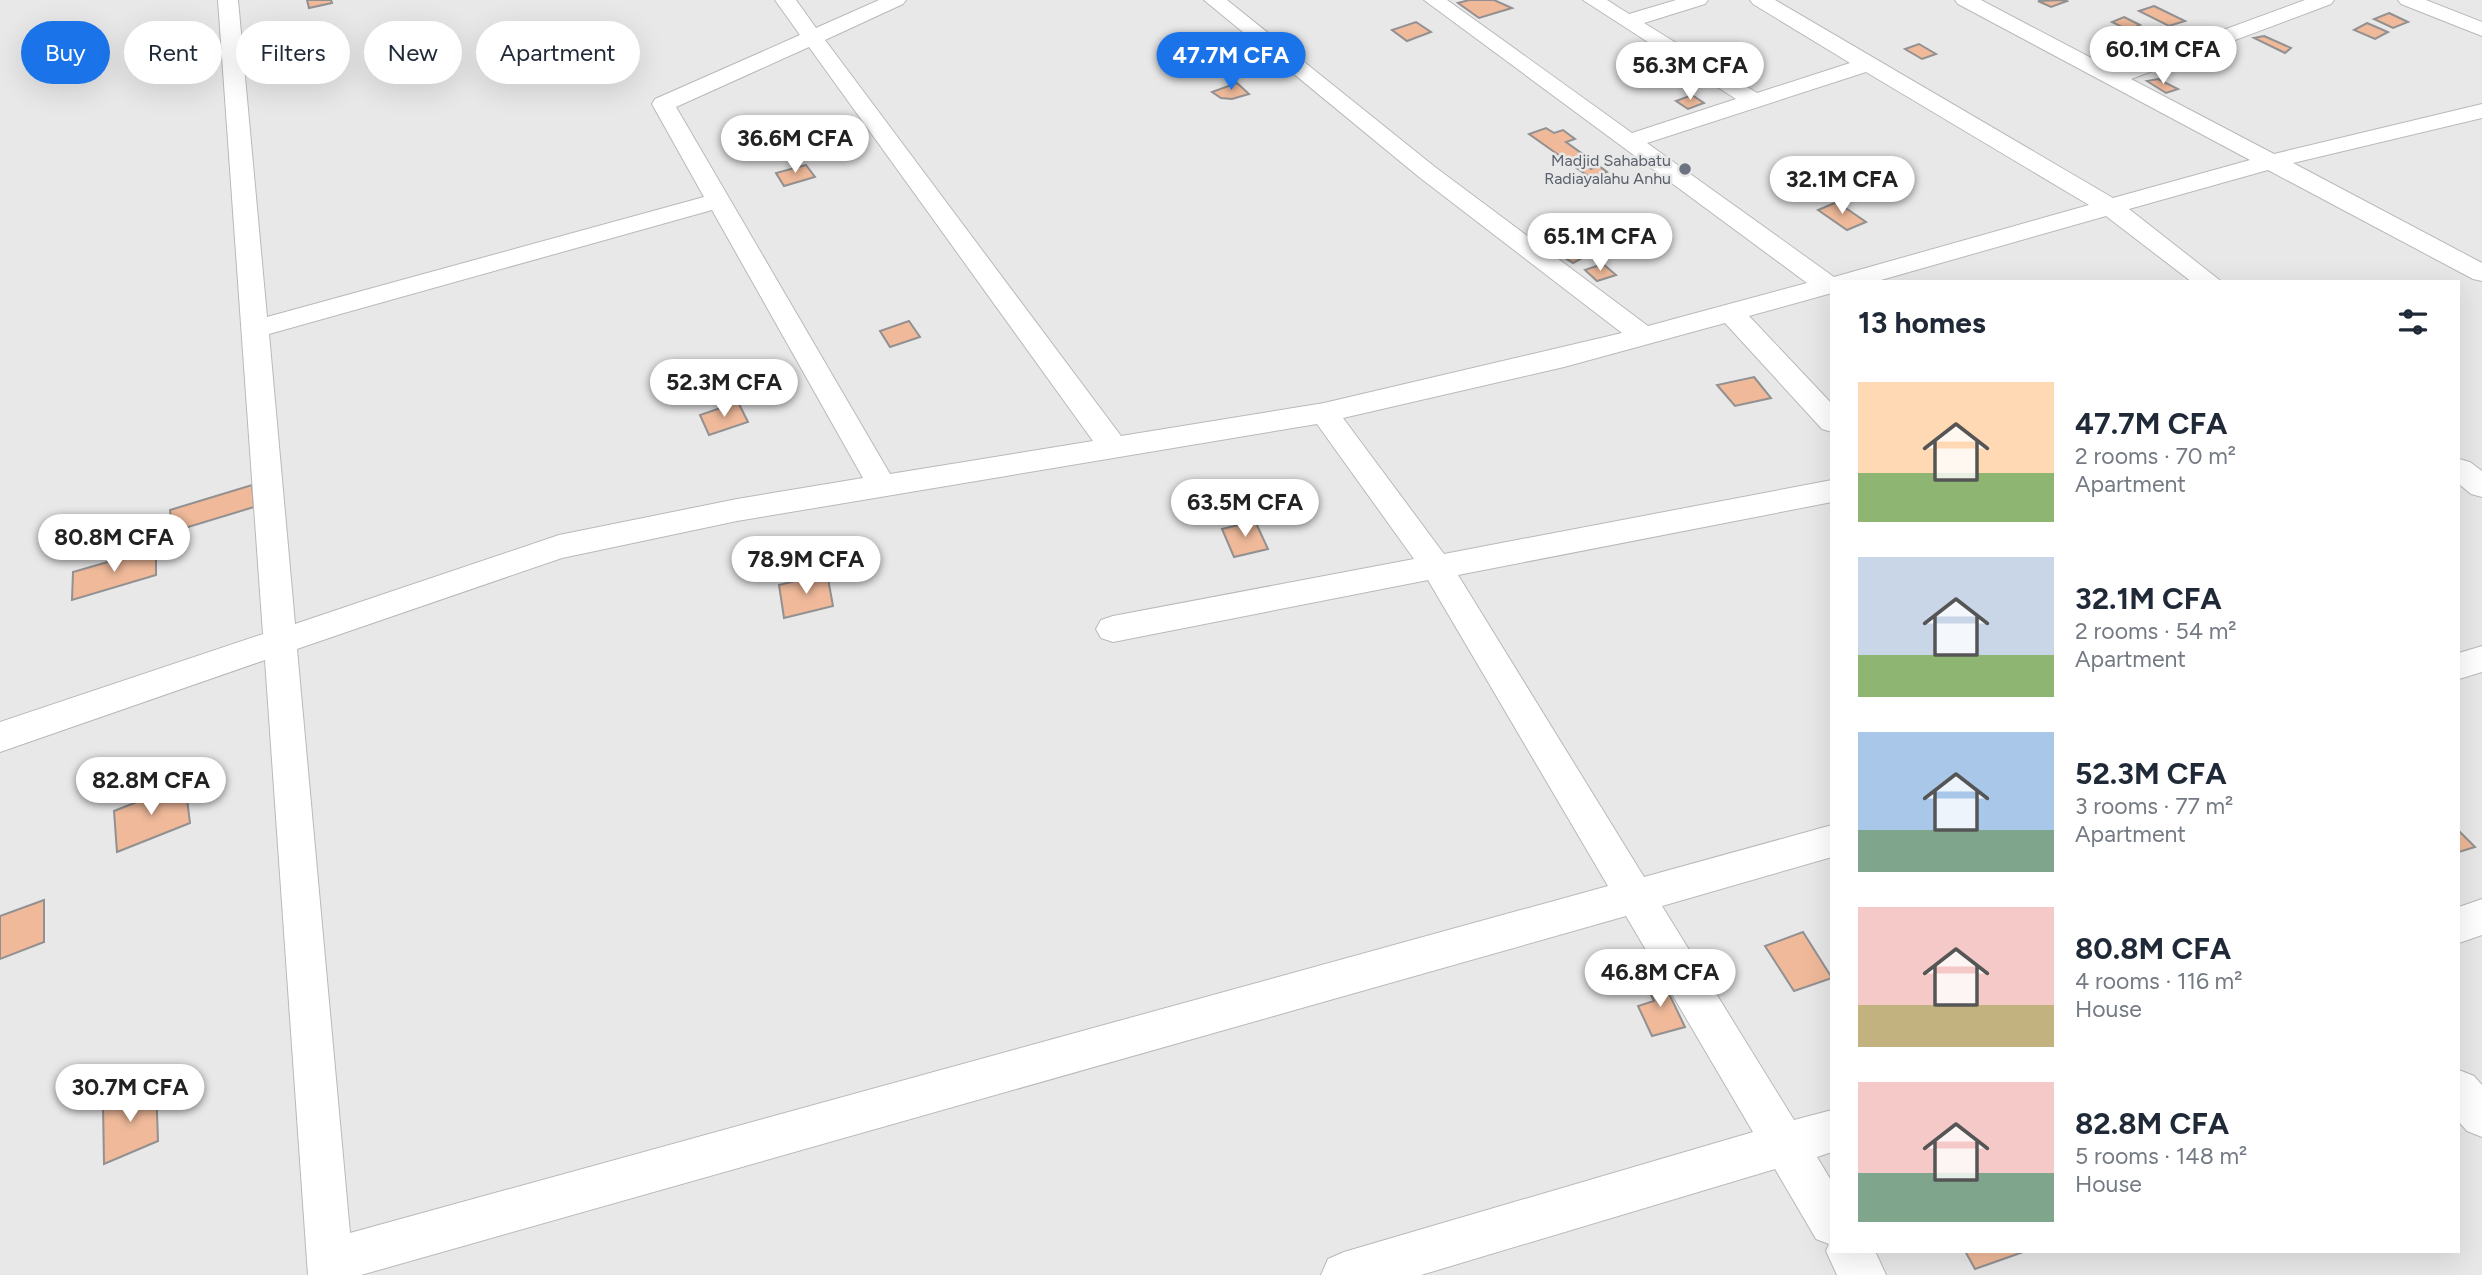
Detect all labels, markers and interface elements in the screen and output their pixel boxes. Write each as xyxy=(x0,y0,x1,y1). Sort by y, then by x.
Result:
chip: Buy xyxy=(21,21,110,84)
chip: Rent xyxy=(124,21,222,84)
chip: Filters xyxy=(236,21,350,84)
chip: New xyxy=(364,21,462,84)
chip: Apartment xyxy=(476,21,640,84)
pin: 60.1M CFA xyxy=(2083,27,2243,86)
pin: 47.7M CFA xyxy=(1151,32,1311,92)
text: 60.1M CFA xyxy=(2106,35,2220,63)
text: 47.7M CFA xyxy=(1173,41,1289,69)
pin: 56.3M CFA xyxy=(1610,42,1770,102)
text: 56.3M CFA xyxy=(1632,51,1748,79)
pin: 36.6M CFA xyxy=(715,116,875,175)
text: 36.6M CFA xyxy=(737,124,853,152)
place label: Madjid Sahabatu Radiayalahu Anhu xyxy=(1544,151,1671,188)
pin: 32.1M CFA xyxy=(1762,156,1922,216)
marker: Madjid Sahabatu Radiayalahu Anhu xyxy=(1677,161,1693,177)
text: 32.1M CFA xyxy=(1786,165,1898,193)
pin: 65.1M CFA xyxy=(1520,214,1680,273)
text: 65.1M CFA xyxy=(1543,222,1657,250)
icon: filters xyxy=(2394,303,2432,341)
text: 13 homes xyxy=(1858,304,1986,341)
pin: 52.3M CFA xyxy=(644,360,804,419)
text: 52.3M CFA xyxy=(666,368,782,396)
text: 47.7M CFA xyxy=(2075,405,2227,442)
icon: home xyxy=(1914,410,1998,494)
text: 2 rooms · 70 m² xyxy=(2075,442,2236,470)
text: Apartment xyxy=(2075,470,2186,498)
pin: 63.5M CFA xyxy=(1165,480,1325,539)
text: 63.5M CFA xyxy=(1187,488,1303,516)
pin: 80.8M CFA xyxy=(34,514,194,574)
text: 80.8M CFA xyxy=(54,523,174,551)
pin: 78.9M CFA xyxy=(726,536,886,596)
text: 78.9M CFA xyxy=(748,545,864,573)
text: 32.1M CFA xyxy=(2075,580,2222,617)
icon: home xyxy=(1914,585,1998,669)
text: 2 rooms · 54 m² xyxy=(2075,617,2237,645)
text: Apartment xyxy=(2075,645,2186,673)
text: 52.3M CFA xyxy=(2075,755,2227,792)
pin: 82.8M CFA xyxy=(71,758,231,817)
icon: home xyxy=(1914,760,1998,844)
text: 82.8M CFA xyxy=(92,766,210,794)
text: 3 rooms · 77 m² xyxy=(2075,792,2233,820)
text: Apartment xyxy=(2075,820,2186,848)
text: 80.8M CFA xyxy=(2075,930,2231,967)
icon: home xyxy=(1914,935,1998,1019)
pin: 46.8M CFA xyxy=(1580,950,1740,1009)
text: 46.8M CFA xyxy=(1601,958,1719,986)
text: 4 rooms · 116 m² xyxy=(2075,967,2243,995)
text: House xyxy=(2075,995,2142,1023)
pin: 30.7M CFA xyxy=(50,1064,210,1124)
text: 30.7M CFA xyxy=(71,1073,189,1101)
text: 82.8M CFA xyxy=(2075,1105,2229,1142)
icon: home xyxy=(1914,1110,1998,1194)
text: 5 rooms · 148 m² xyxy=(2075,1142,2247,1170)
text: House xyxy=(2075,1170,2142,1198)

